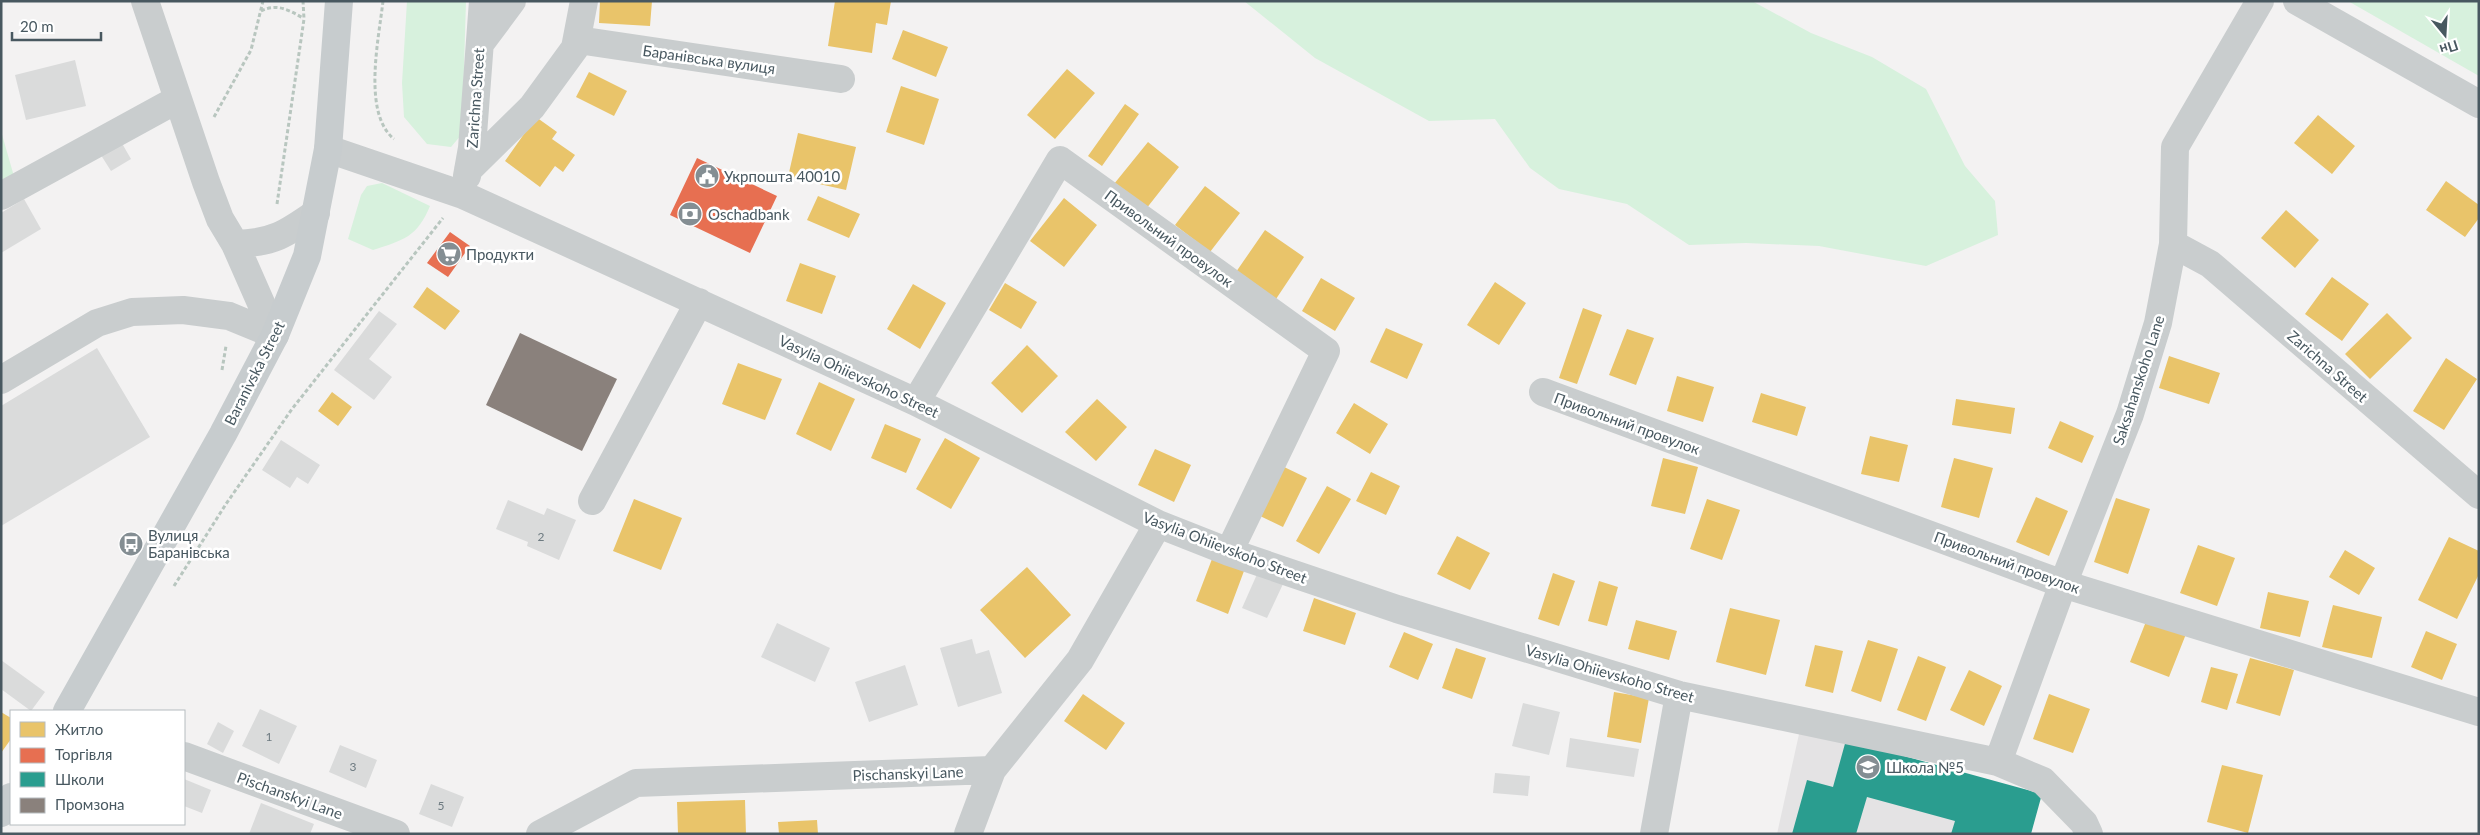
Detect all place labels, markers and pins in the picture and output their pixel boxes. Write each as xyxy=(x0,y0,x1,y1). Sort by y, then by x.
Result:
public building icon: Укрпошта 40010 xyxy=(694,163,720,189)
place label: Укрпошта 40010 xyxy=(724,167,840,185)
bank icon: Oschadbank xyxy=(677,201,703,227)
place label: Oschadbank xyxy=(708,205,790,223)
supermarket icon: Продукти xyxy=(436,241,462,267)
place label: Продукти xyxy=(466,245,534,263)
place label: Вулиця Баранівська xyxy=(148,526,230,561)
bus stop icon: Вулиця Баранівська xyxy=(118,531,144,557)
school or university icon: Школа №5 xyxy=(1855,754,1881,780)
place label: Школа №5 xyxy=(1886,758,1964,776)

